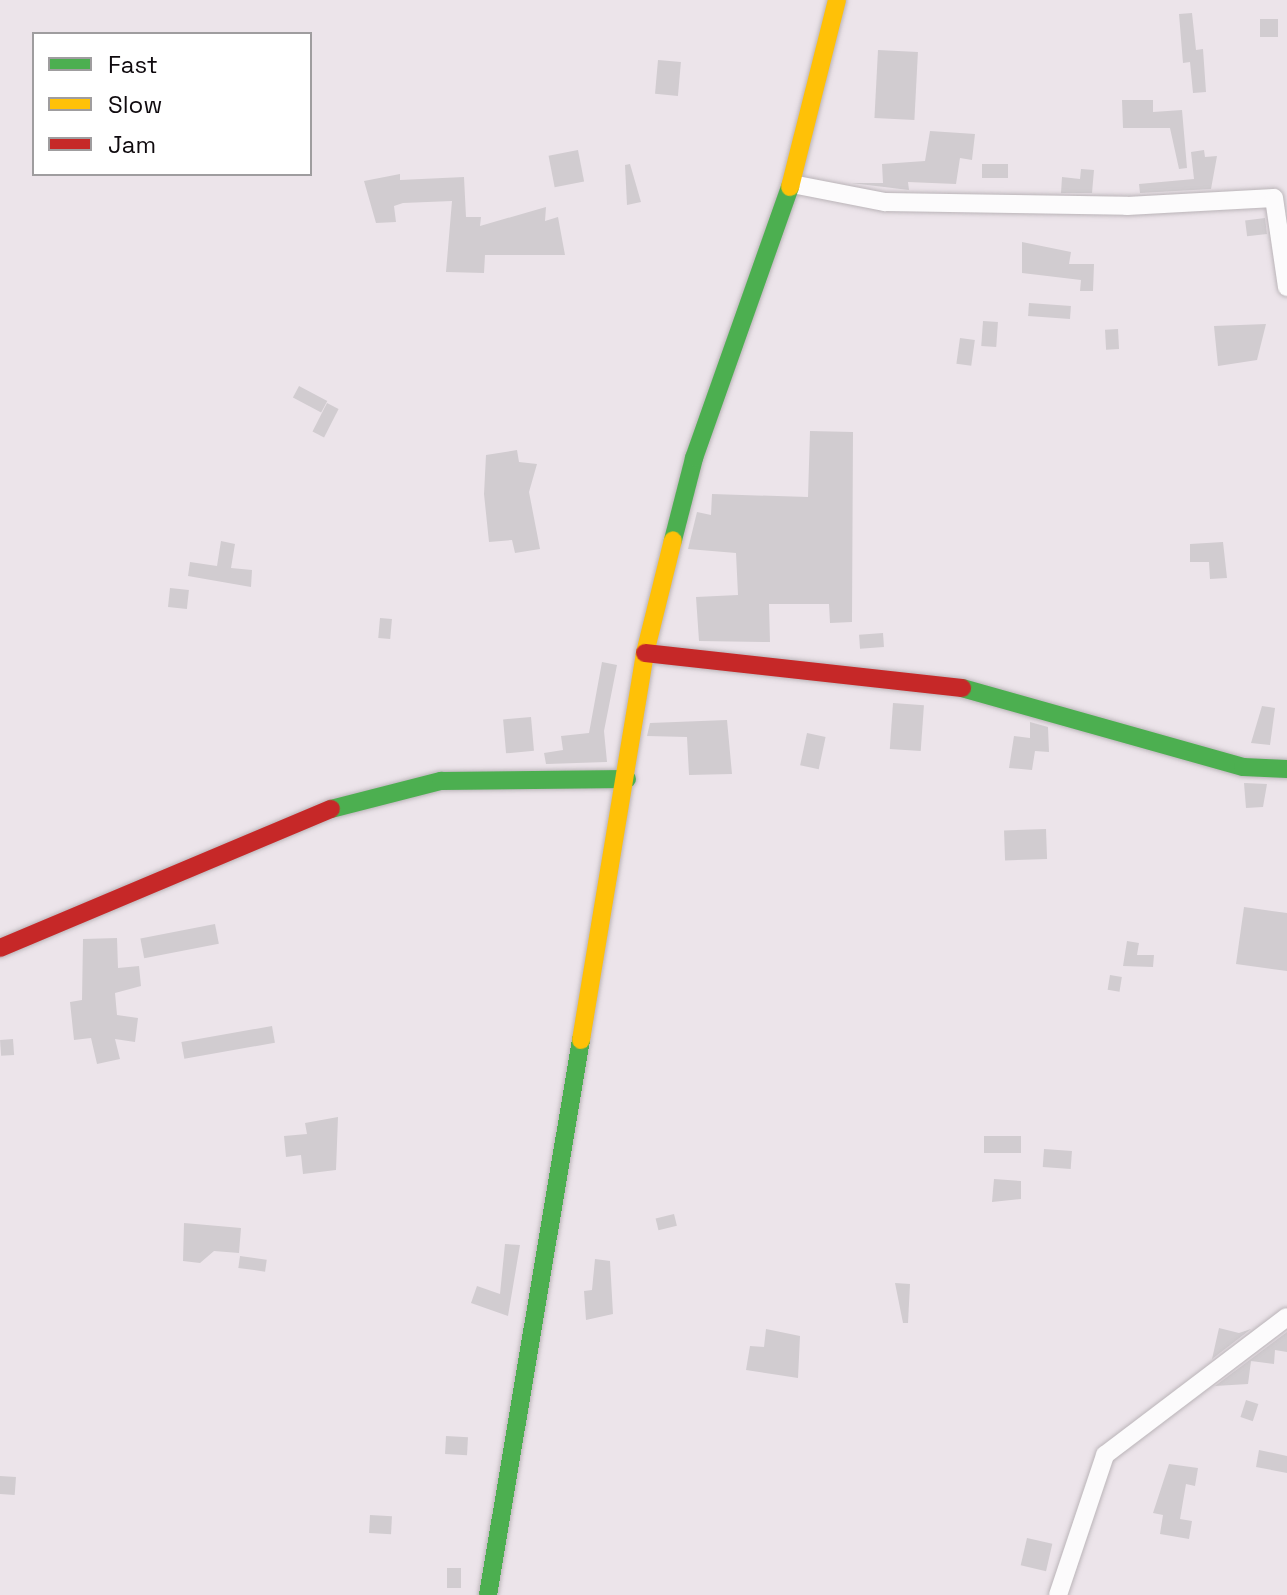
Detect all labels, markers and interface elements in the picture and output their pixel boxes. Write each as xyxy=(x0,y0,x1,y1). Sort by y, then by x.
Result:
legend xyxy=(32,32,312,176)
text: Fast xyxy=(108,49,158,80)
text: Slow xyxy=(108,89,162,120)
text: Jam xyxy=(108,129,156,160)

